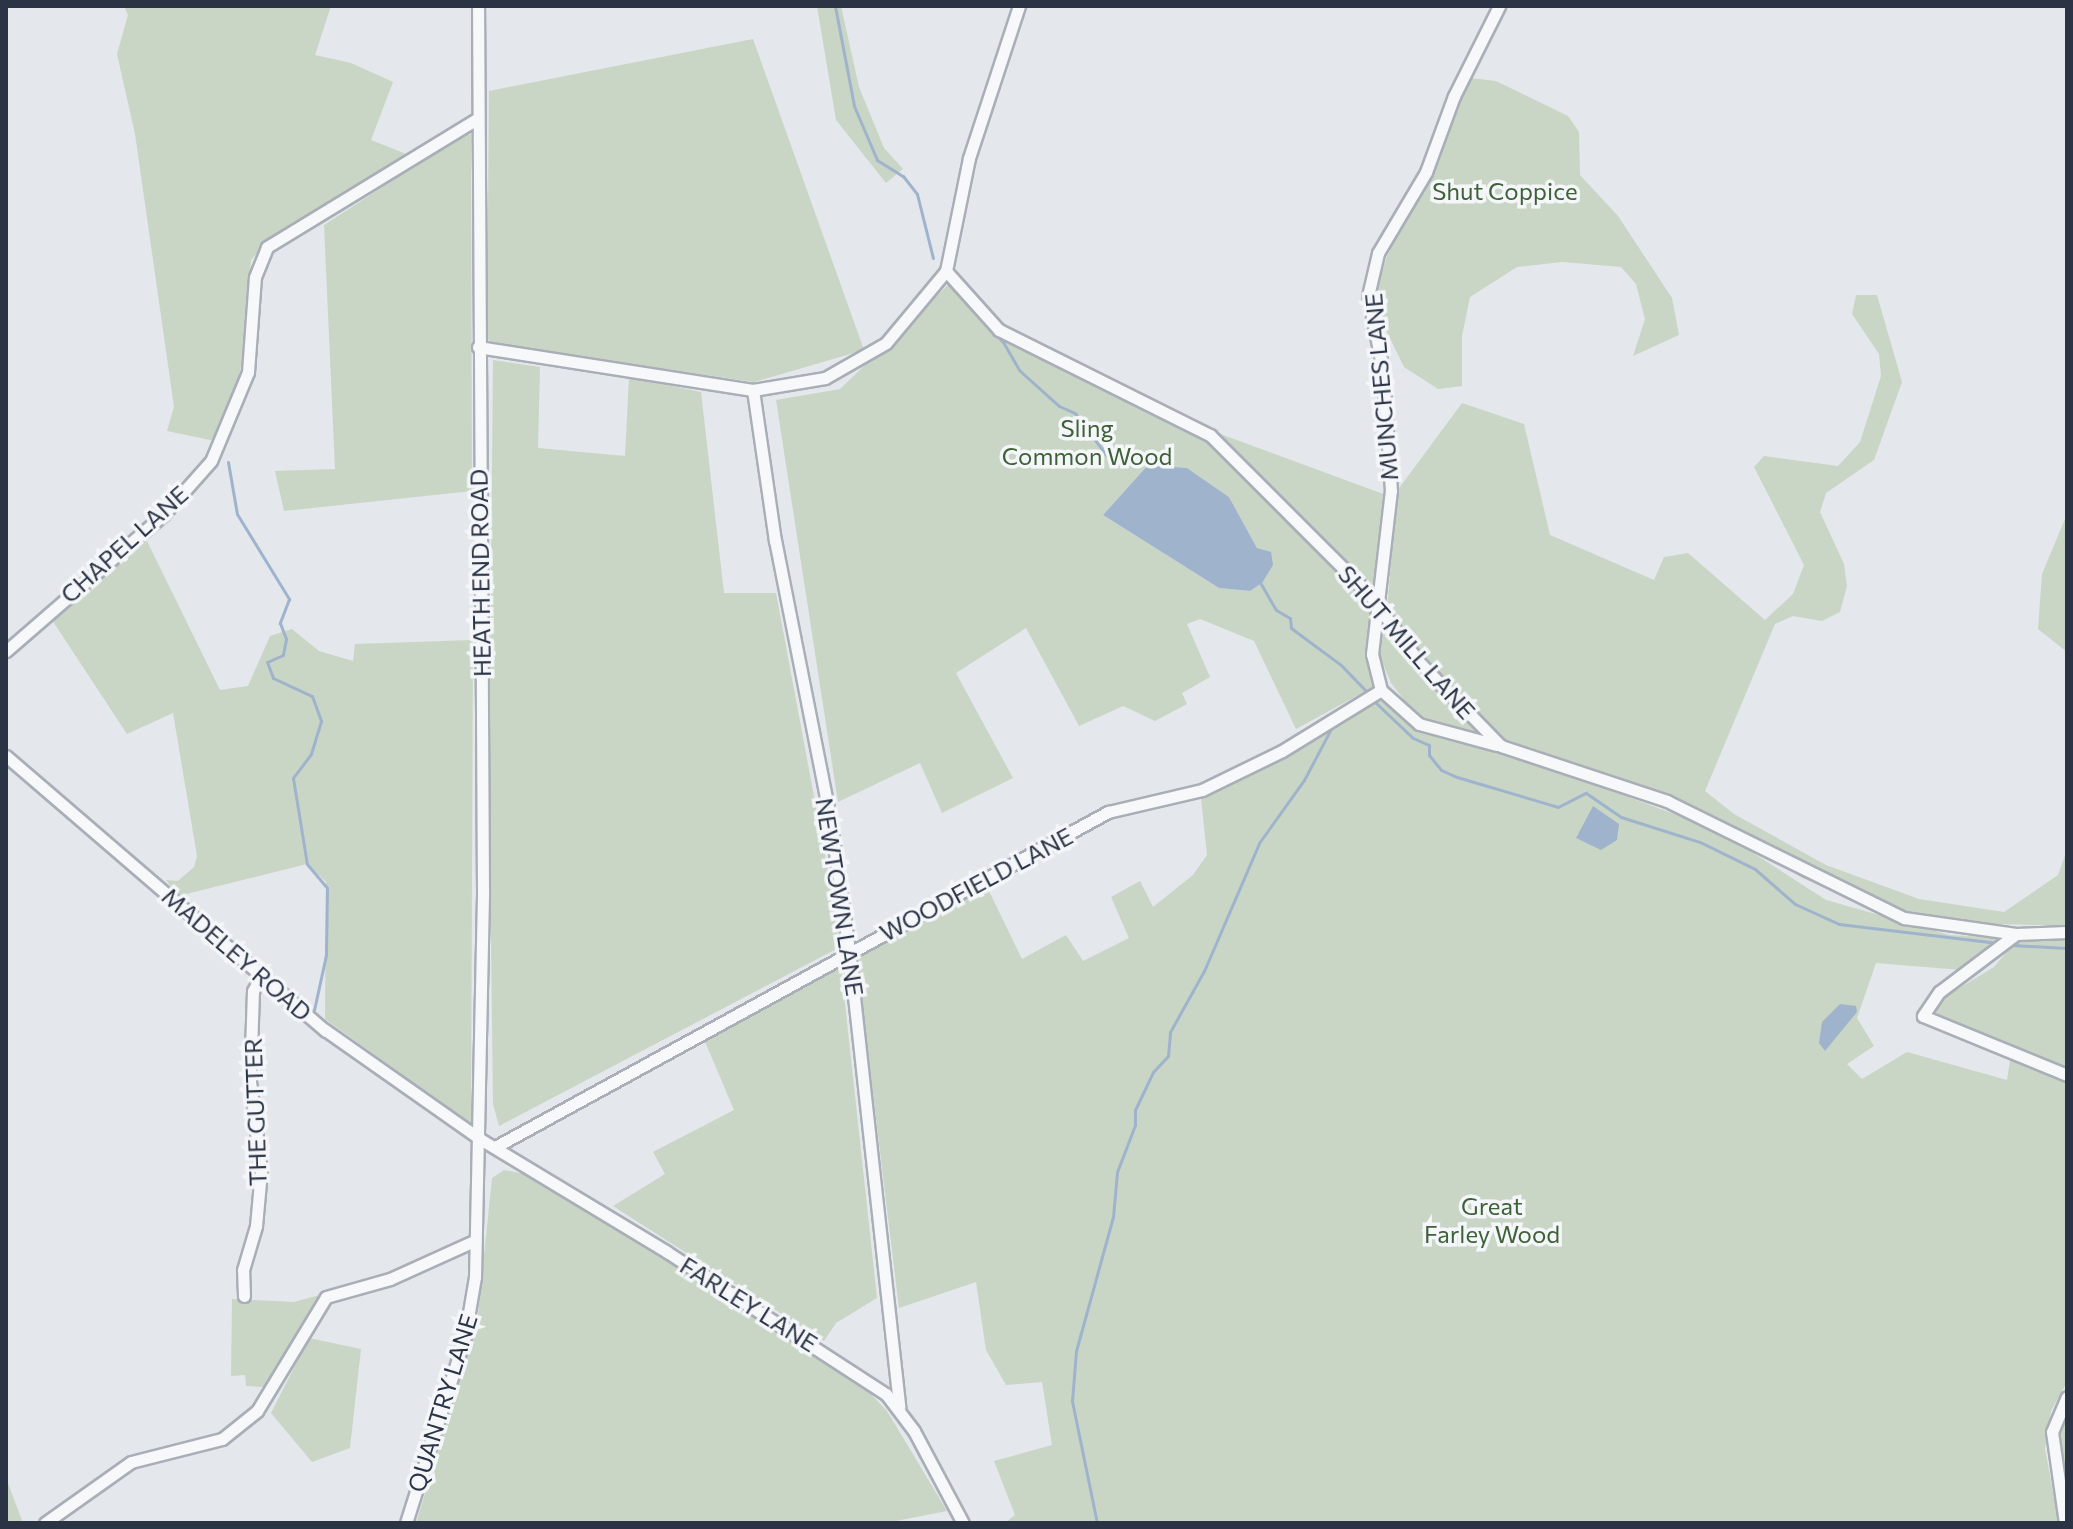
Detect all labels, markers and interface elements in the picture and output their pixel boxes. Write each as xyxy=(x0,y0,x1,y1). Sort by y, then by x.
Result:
park label: Shut Coppice xyxy=(1432,177,1578,205)
street label: MUNCHES LANE xyxy=(1358,292,1404,482)
park label: Sling Common Wood xyxy=(1002,414,1172,470)
street label: HEATH END ROAD xyxy=(464,469,496,677)
street label: CHAPEL LANE xyxy=(54,479,194,609)
street label: SHUT MILL LANE xyxy=(1333,559,1481,725)
street label: NEWTOWN LANE xyxy=(810,796,870,998)
street label: WOODFIELD LANE xyxy=(875,821,1077,947)
street label: MADELEY ROAD xyxy=(156,881,318,1027)
street label: THE GUTTER xyxy=(238,1037,272,1187)
park label: Great Farley Wood xyxy=(1424,1192,1560,1248)
street label: FARLEY LANE xyxy=(675,1250,823,1358)
street label: QUANTRY LANE xyxy=(401,1310,483,1496)

